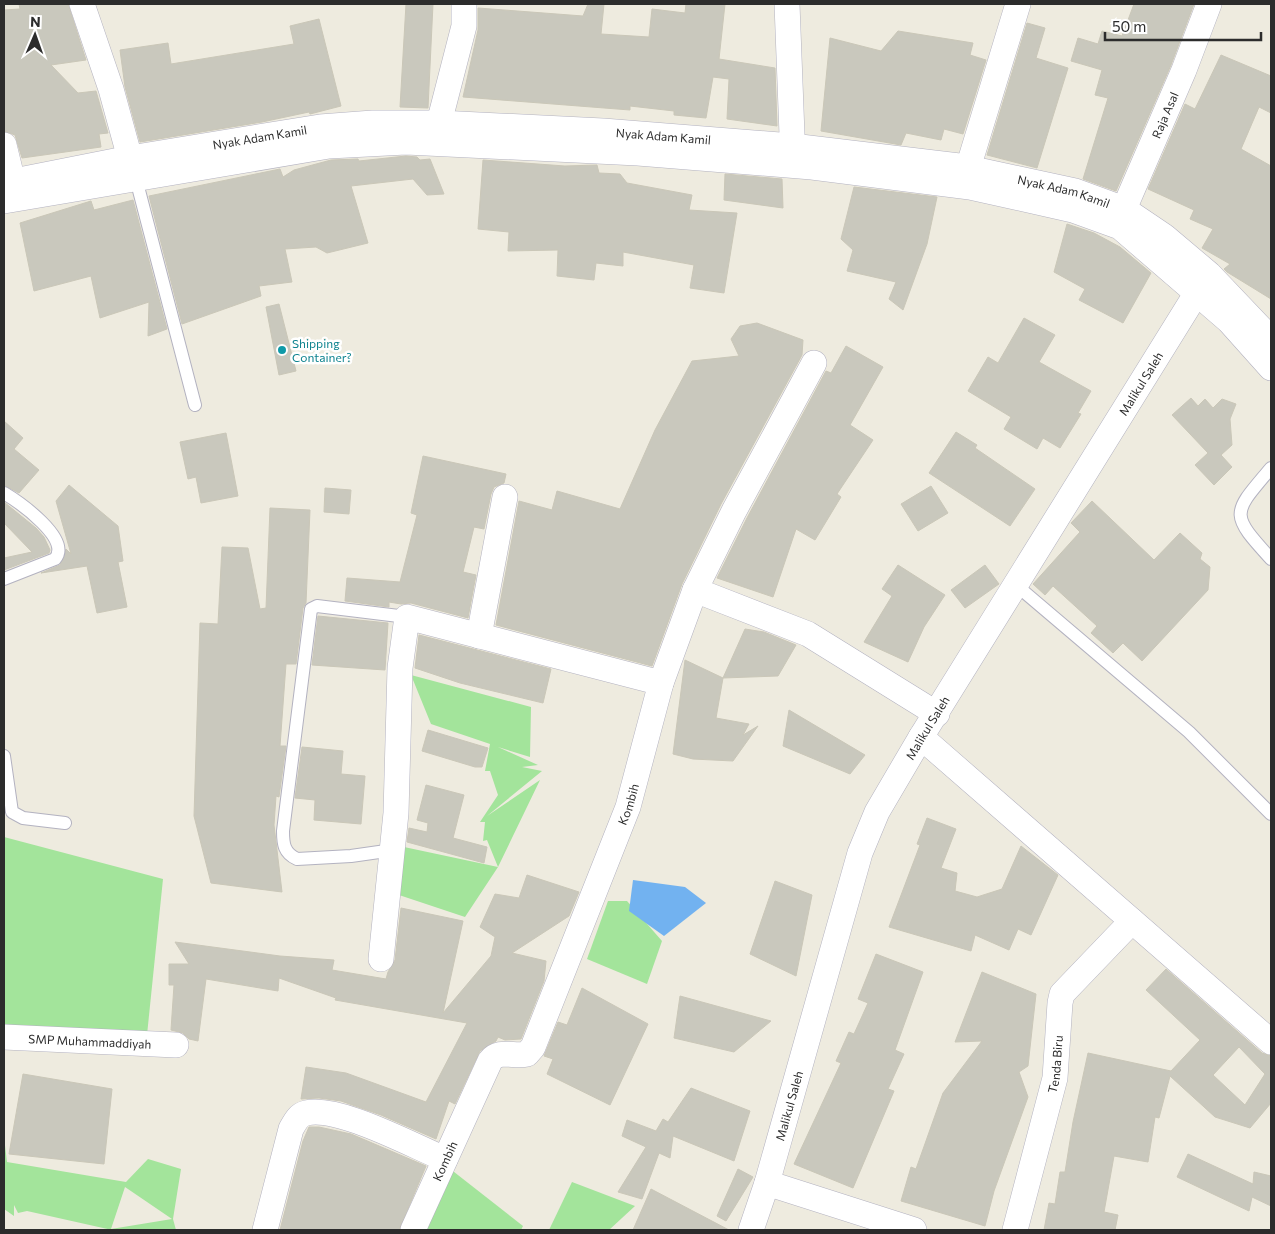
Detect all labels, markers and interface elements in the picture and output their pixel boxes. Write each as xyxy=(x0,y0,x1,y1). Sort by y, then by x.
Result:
north arrow xyxy=(10,10,60,60)
scale bar xyxy=(1105,10,1261,42)
text: N xyxy=(30,13,41,30)
text: 50 m xyxy=(1112,17,1146,35)
street label: Raja Asal xyxy=(1148,90,1181,140)
street label: Nyak Adam Kamil xyxy=(212,122,308,151)
street label: Nyak Adam Kamil xyxy=(615,125,712,147)
street label: Nyak Adam Kamil xyxy=(1016,172,1112,210)
place label: Shipping Container? xyxy=(292,336,352,364)
marker: Shipping Container? xyxy=(276,344,288,356)
street label: Malikul Saleh xyxy=(1116,349,1165,418)
street label: Malikul Saleh xyxy=(902,693,952,762)
street label: Kombih xyxy=(615,782,641,827)
street label: SMP Muhammaddiyah xyxy=(28,1031,152,1051)
street label: Tenda Biru xyxy=(1044,1035,1065,1094)
street label: Malikul Saleh xyxy=(772,1069,805,1142)
street label: Kombih xyxy=(429,1139,460,1183)

